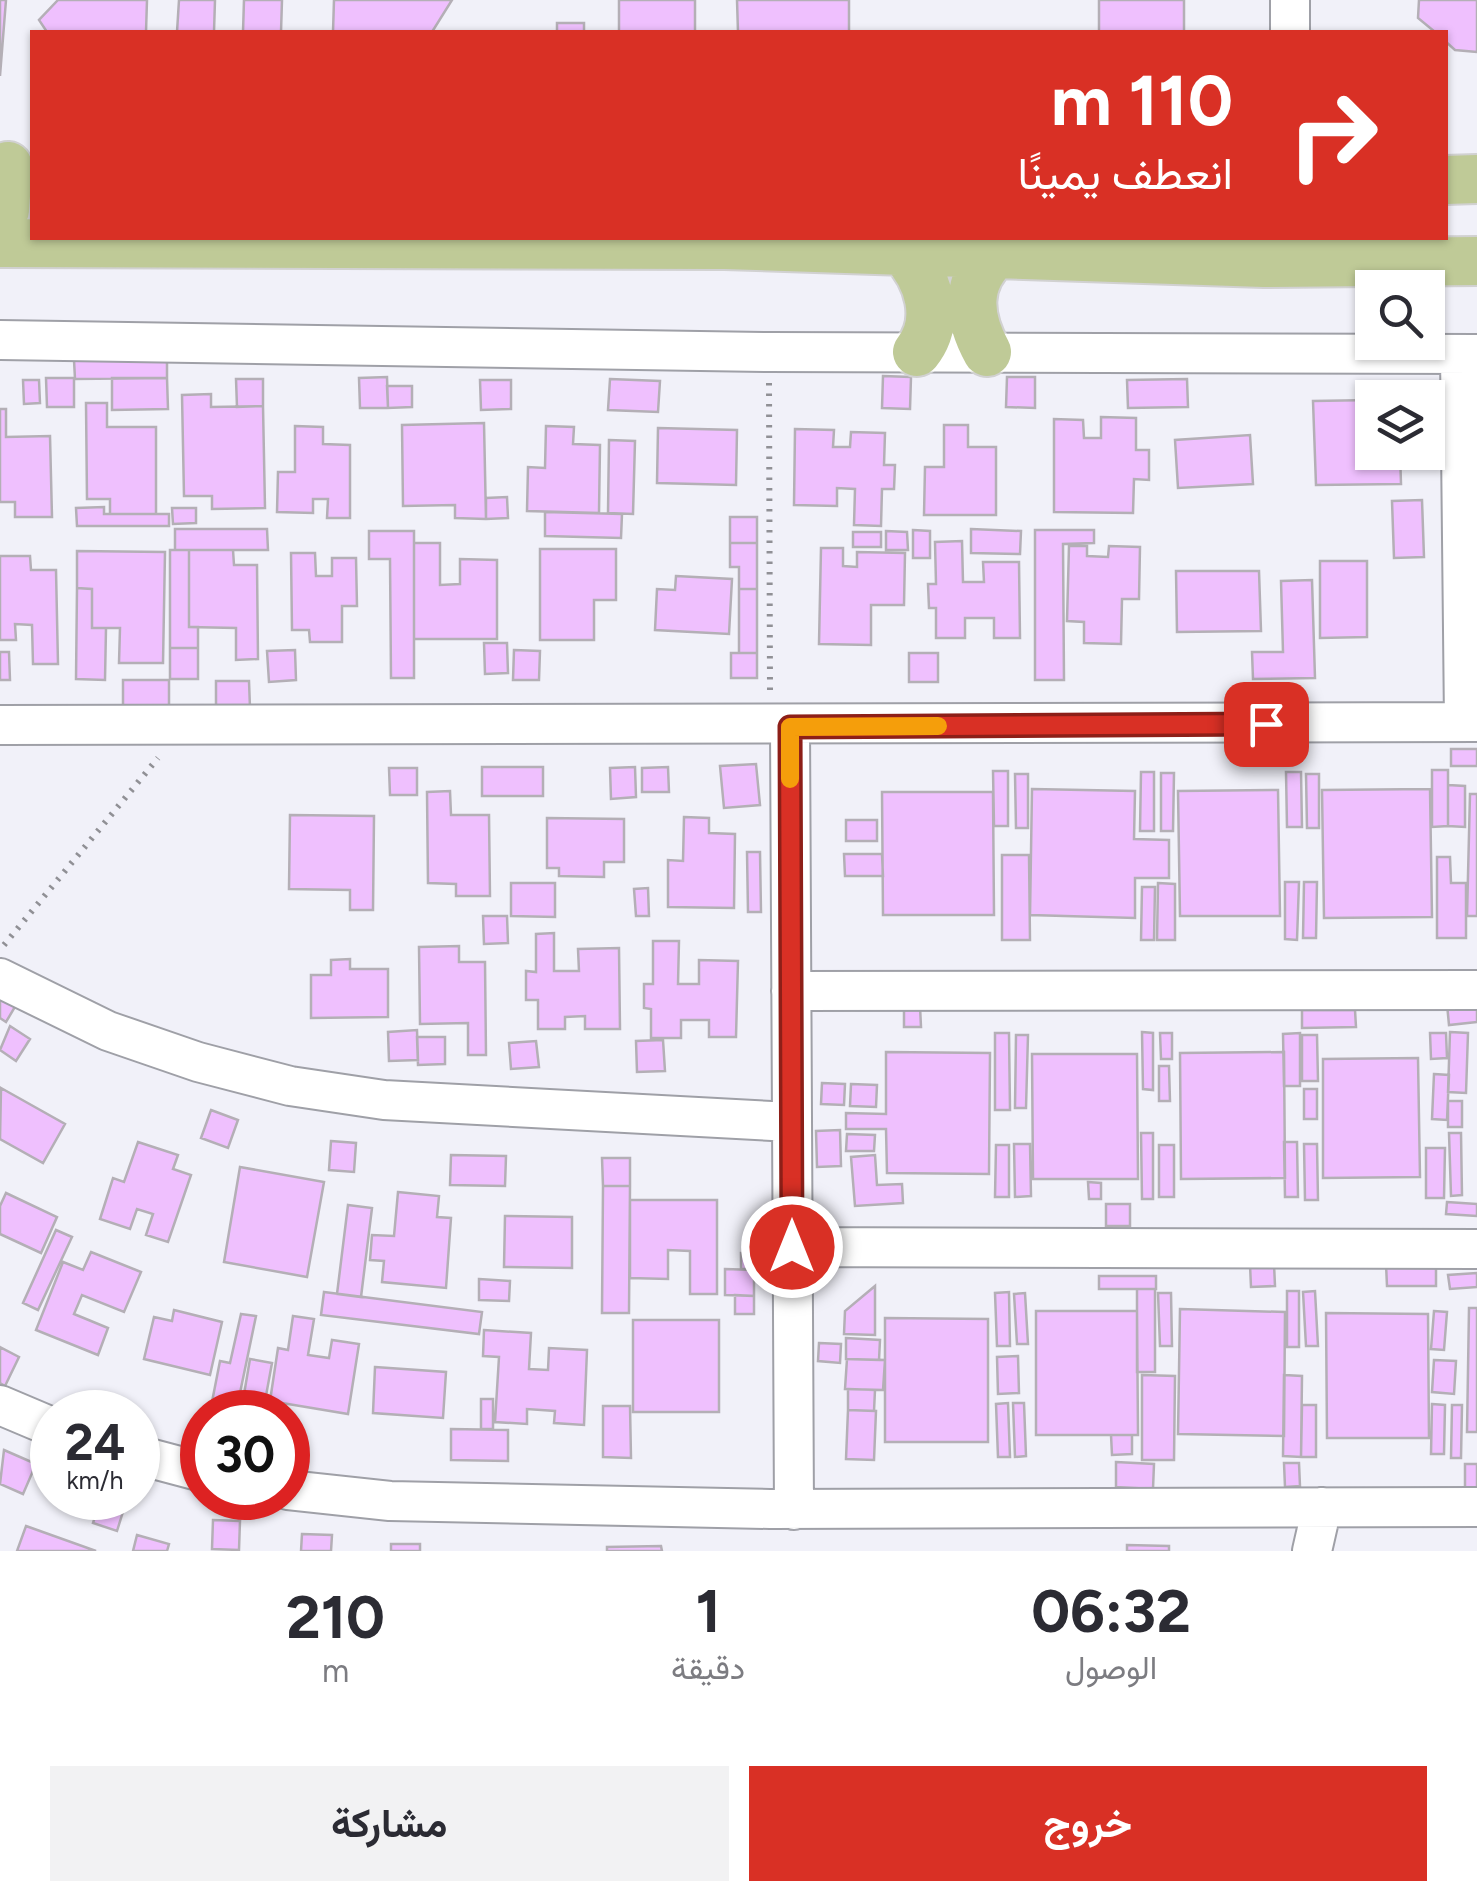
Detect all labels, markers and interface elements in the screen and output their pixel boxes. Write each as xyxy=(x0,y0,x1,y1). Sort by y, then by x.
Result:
text: 110 m xyxy=(1051,58,1233,143)
icon: right xyxy=(1268,70,1398,200)
text: انعطف يمينًا xyxy=(1018,146,1233,200)
map controls xyxy=(1355,270,1445,470)
button: search xyxy=(1355,270,1445,360)
button: layers xyxy=(1355,380,1445,470)
pin xyxy=(1224,682,1309,767)
icon: arrive xyxy=(1239,697,1294,752)
position arrow xyxy=(740,1195,844,1299)
speed limit sign: 30 xyxy=(180,1390,310,1520)
text: 24 xyxy=(65,1412,125,1473)
text: km/h xyxy=(66,1465,124,1495)
text: 1 xyxy=(695,1575,721,1647)
text: 06:32 xyxy=(1031,1575,1191,1647)
text: 210 xyxy=(286,1581,385,1653)
text: دقيقة xyxy=(671,1649,745,1687)
text: الوصول xyxy=(1065,1649,1157,1687)
text: m xyxy=(322,1652,349,1690)
button: مشاركة xyxy=(50,1766,729,1881)
button: خروج xyxy=(749,1766,1427,1881)

